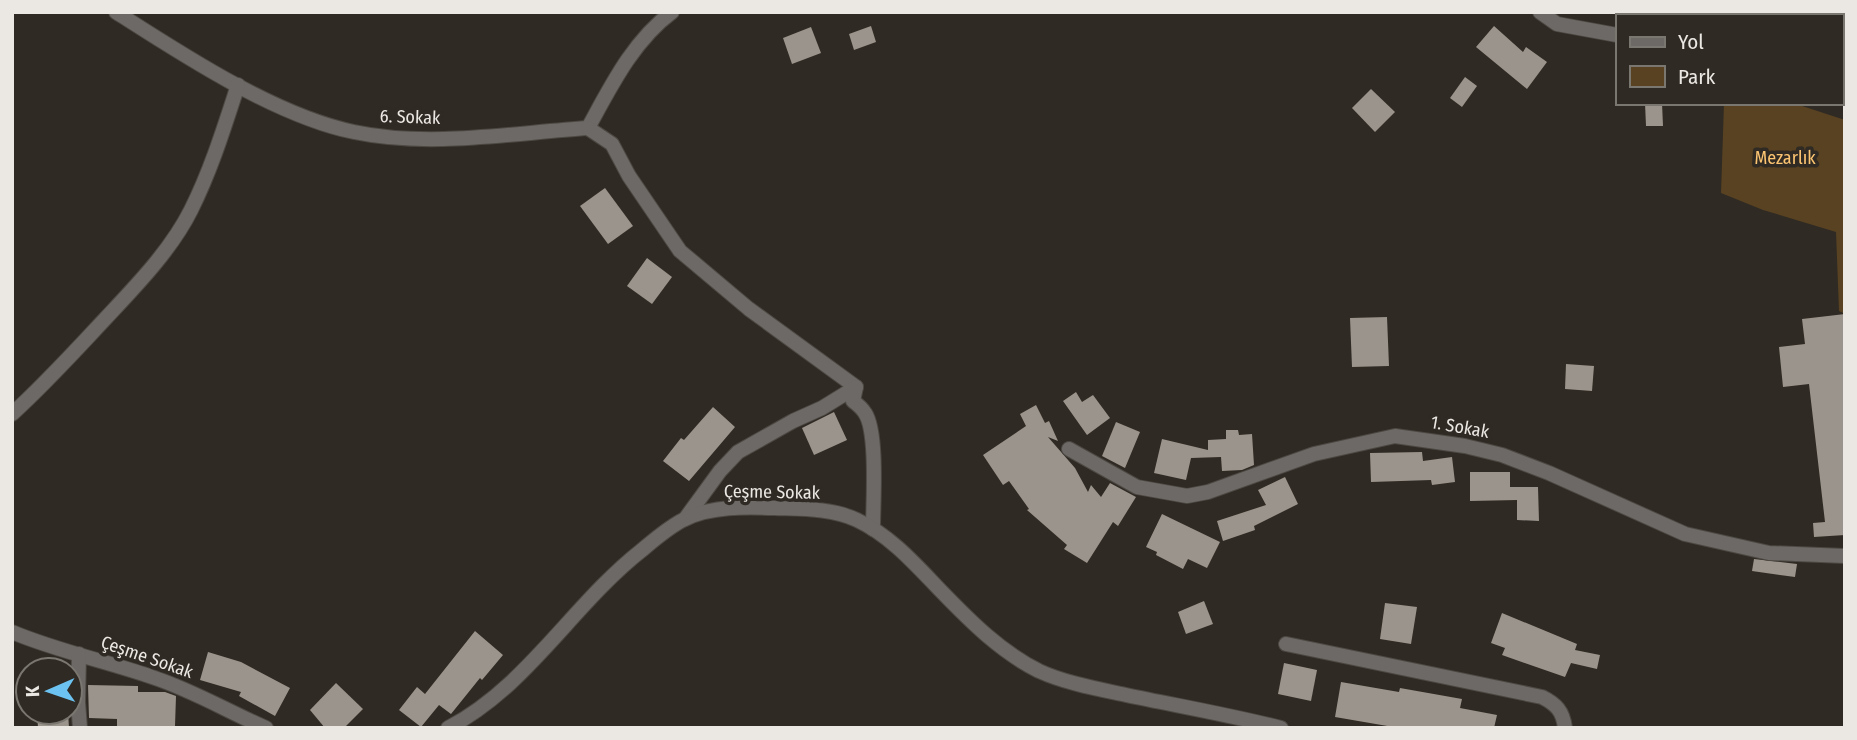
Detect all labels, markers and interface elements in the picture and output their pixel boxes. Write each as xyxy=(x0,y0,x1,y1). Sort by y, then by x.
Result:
legend xyxy=(1616,14,1843,105)
text: Yol xyxy=(1678,29,1704,55)
text: Park xyxy=(1678,64,1716,90)
street label: 6. Sokak xyxy=(379,105,441,129)
park label: Mezarlık xyxy=(1754,147,1816,169)
street label: 1. Sokak xyxy=(1429,411,1491,443)
street label: Çeşme Sokak xyxy=(724,480,821,504)
street label: Çeşme Sokak xyxy=(98,631,197,683)
north arrow xyxy=(14,656,84,726)
text: K xyxy=(21,685,44,697)

